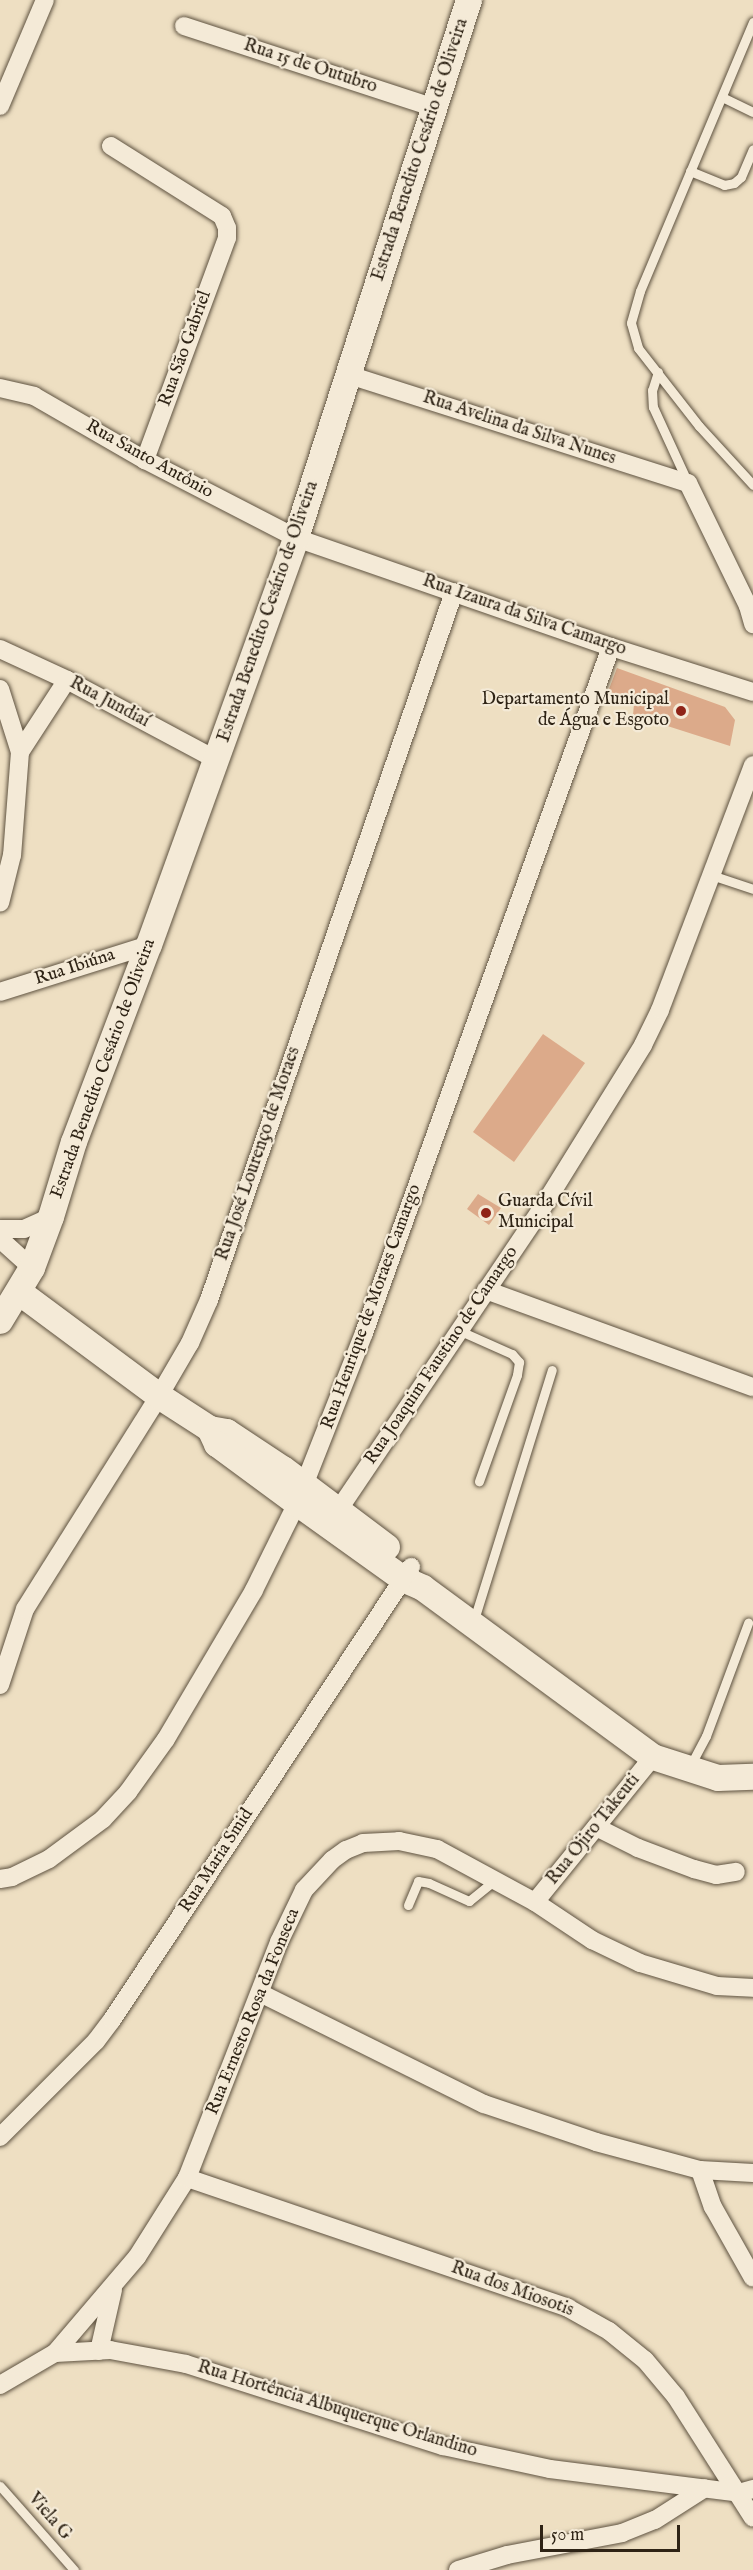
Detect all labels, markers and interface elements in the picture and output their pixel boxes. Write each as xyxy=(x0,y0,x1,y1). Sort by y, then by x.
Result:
street label: Estrada Benedito Cesário de Oliveira xyxy=(368,16,474,284)
street label: Rua 15 de Outubro xyxy=(240,35,380,99)
street label: Rua São Gabriel xyxy=(155,288,217,410)
street label: Rua Avelina da Silva Nunes xyxy=(420,388,618,470)
street label: Rua Santo Antônio xyxy=(81,416,217,504)
street label: Estrada Benedito Cesário de Oliveira xyxy=(214,479,324,745)
street label: Rua Izaura da Silva Camargo xyxy=(419,571,629,661)
street label: Rua Jundiaí xyxy=(65,673,153,733)
place label: Departamento Municipal de Água e Esgoto xyxy=(481,690,669,732)
marker: Departamento Municipal de Água e Esgoto xyxy=(674,704,688,718)
street label: Estrada Benedito Cesário de Oliveira xyxy=(47,936,161,1202)
street label: Rua Ibiúna xyxy=(32,945,118,991)
street label: Rua José Lourenço de Moraes xyxy=(212,1044,306,1264)
street label: Rua Henrique de Moraes Camargo xyxy=(318,1182,426,1432)
place label: Guarda Cívil Municipal xyxy=(498,1192,593,1234)
marker: Guarda Cívil Municipal xyxy=(479,1206,493,1220)
street label: Rua Joaquim Faustino de Camargo xyxy=(361,1243,523,1469)
street label: Rua Ojiro Takeuti xyxy=(543,1770,645,1890)
street label: Rua Maria Smid xyxy=(175,1805,259,1917)
street label: Rua Ernesto Rosa da Fonseca xyxy=(203,1906,305,2118)
street label: Rua dos Miosotis xyxy=(448,2258,576,2322)
street label: Rua Hortência Albuquerque Orlandino xyxy=(195,2357,479,2463)
street label: Viela G xyxy=(23,2489,75,2545)
scale bar xyxy=(543,2513,682,2551)
text: 50 m xyxy=(551,2524,584,2547)

